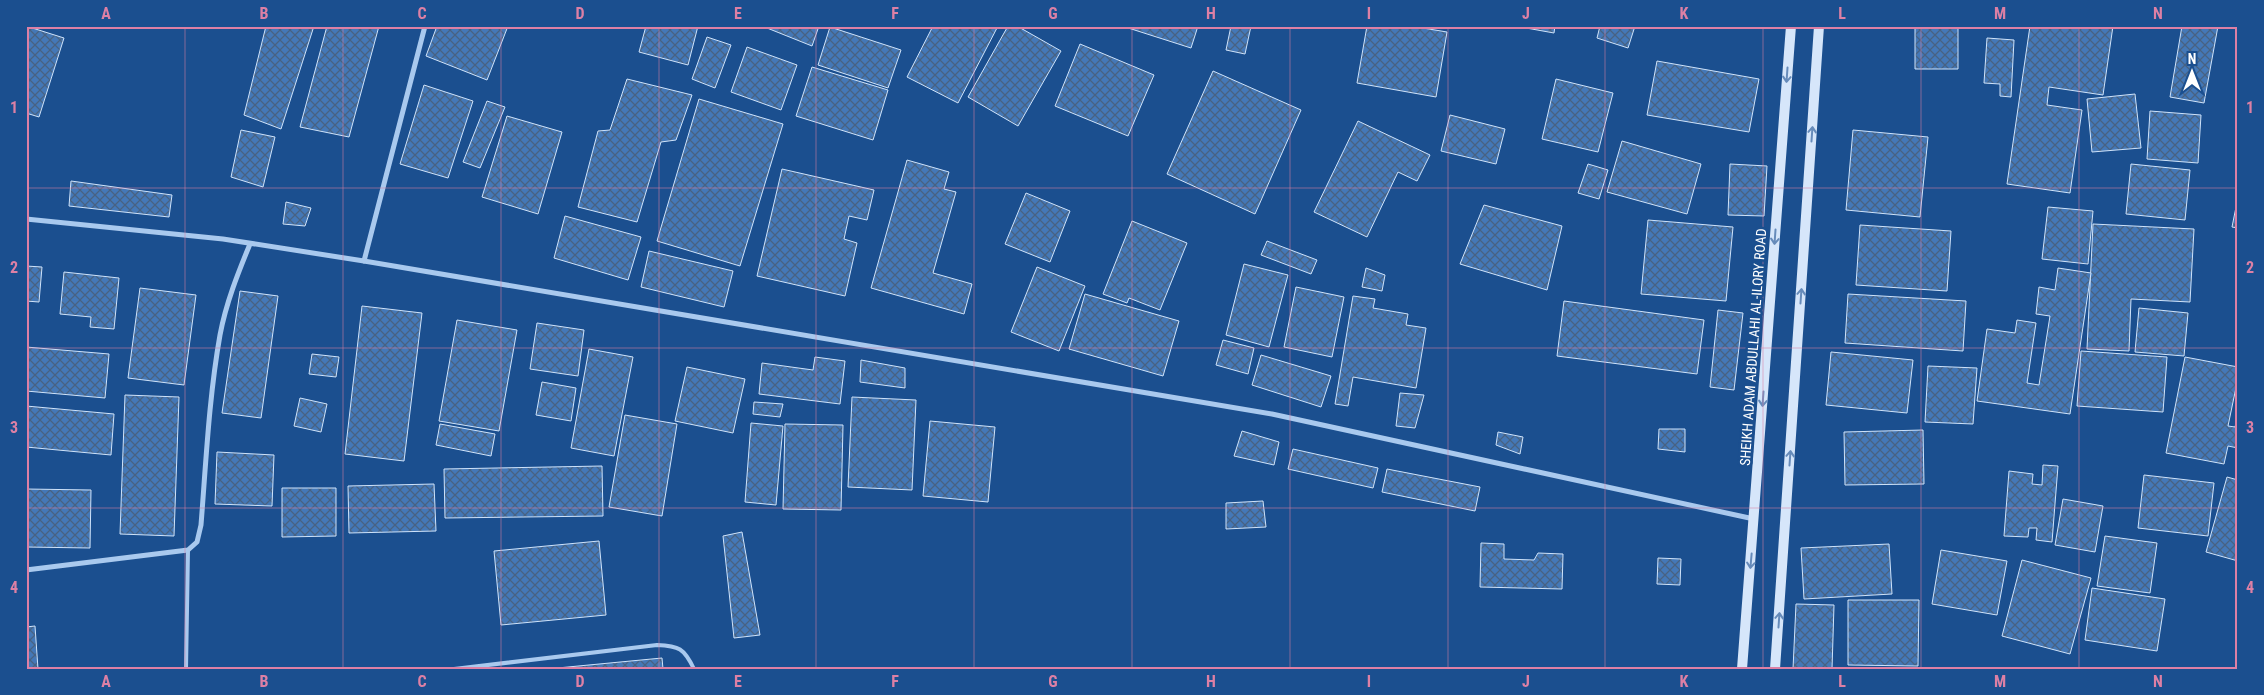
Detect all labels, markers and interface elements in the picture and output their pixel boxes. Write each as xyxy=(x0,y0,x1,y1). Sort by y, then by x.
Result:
text: A xyxy=(101,4,111,23)
text: B xyxy=(260,4,269,23)
text: C xyxy=(417,4,427,23)
text: D xyxy=(575,4,585,23)
text: E xyxy=(734,4,742,23)
text: F xyxy=(891,4,899,23)
text: G xyxy=(1048,4,1058,23)
text: H xyxy=(1206,4,1216,23)
text: I xyxy=(1367,4,1371,23)
text: J xyxy=(1522,4,1530,23)
text: K xyxy=(1680,4,1689,23)
text: L xyxy=(1838,4,1846,23)
text: M xyxy=(1994,4,2006,23)
text: N xyxy=(2153,4,2163,23)
north arrow xyxy=(2166,48,2216,98)
text: N xyxy=(2188,51,2196,67)
one-way arrow xyxy=(1783,67,1792,83)
text: 1 xyxy=(10,98,18,117)
text: 1 xyxy=(2246,98,2254,117)
one-way arrow xyxy=(1808,126,1817,142)
street label: SHEIKH ADAM ABDULLAHI AL-ILORY ROAD xyxy=(1737,228,1769,466)
one-way arrow xyxy=(1771,229,1780,245)
text: 2 xyxy=(10,258,18,277)
text: 2 xyxy=(2246,258,2254,277)
one-way arrow xyxy=(1797,288,1806,304)
one-way arrow xyxy=(1759,391,1768,407)
text: 3 xyxy=(10,418,18,437)
text: 3 xyxy=(2246,418,2254,437)
one-way arrow xyxy=(1786,450,1795,466)
one-way arrow xyxy=(1746,553,1756,569)
text: 4 xyxy=(10,578,18,597)
text: 4 xyxy=(2246,578,2254,597)
one-way arrow xyxy=(1774,612,1783,628)
text: A xyxy=(101,672,111,691)
text: B xyxy=(260,672,269,691)
text: C xyxy=(417,672,427,691)
text: D xyxy=(575,672,585,691)
text: E xyxy=(734,672,742,691)
text: F xyxy=(891,672,899,691)
text: G xyxy=(1048,672,1058,691)
text: H xyxy=(1206,672,1216,691)
text: I xyxy=(1367,672,1371,691)
text: J xyxy=(1522,672,1530,691)
text: K xyxy=(1680,672,1689,691)
text: L xyxy=(1838,672,1846,691)
text: M xyxy=(1994,672,2006,691)
text: N xyxy=(2153,672,2163,691)

